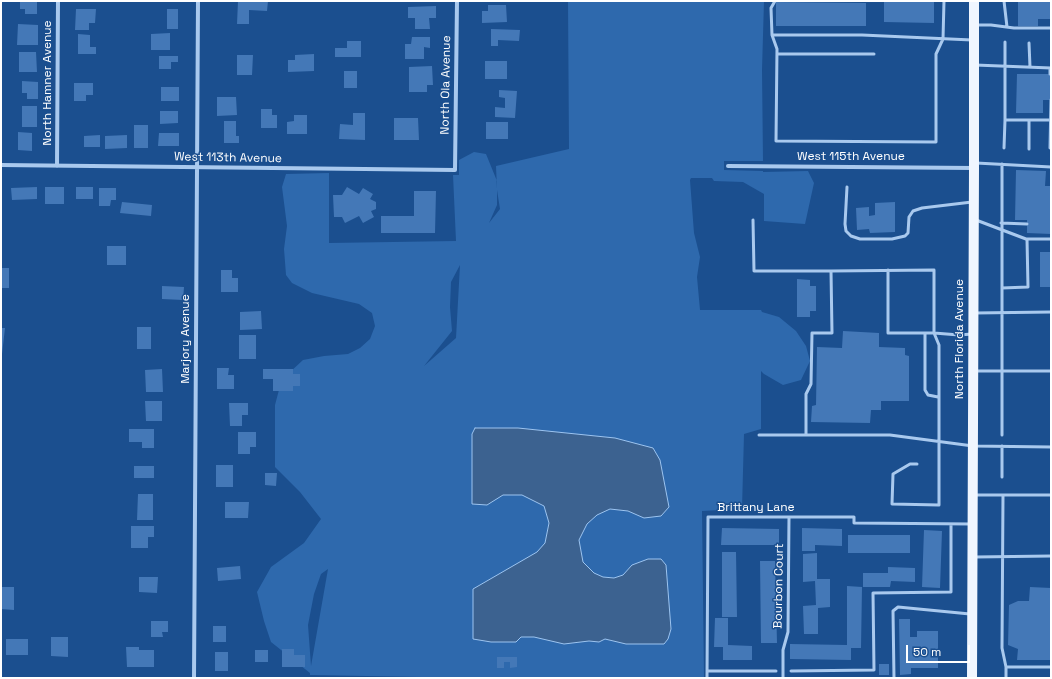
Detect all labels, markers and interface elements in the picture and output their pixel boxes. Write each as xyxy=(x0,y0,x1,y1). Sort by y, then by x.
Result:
street label: North Hamner Avenue xyxy=(41,20,55,146)
street label: North Ola Avenue xyxy=(438,35,454,135)
street label: West 113th Avenue xyxy=(174,150,282,166)
street label: West 115th Avenue xyxy=(797,150,905,164)
street label: North Florida Avenue xyxy=(953,279,967,399)
street label: Marjory Avenue xyxy=(179,294,193,384)
street label: Brittany Lane xyxy=(717,501,795,515)
street label: Bourbon Court xyxy=(771,543,787,629)
scale bar xyxy=(908,637,972,663)
text: 50 m xyxy=(913,644,941,660)

